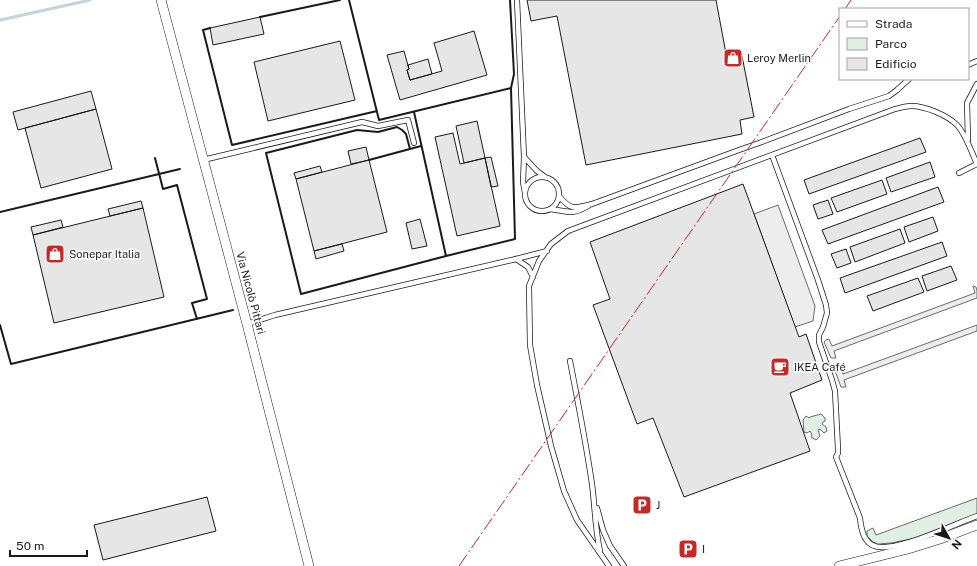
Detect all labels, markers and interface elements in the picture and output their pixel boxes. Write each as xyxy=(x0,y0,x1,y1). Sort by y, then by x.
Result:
legend xyxy=(839,8,969,80)
text: Strada xyxy=(875,17,912,31)
text: Parco xyxy=(875,37,907,51)
shop icon: Leroy Merlin xyxy=(722,47,744,69)
place label: Leroy Merlin xyxy=(747,52,811,64)
text: Edificio xyxy=(875,57,917,71)
shop icon: Sonepar Italia xyxy=(44,243,66,265)
place label: Sonepar Italia xyxy=(69,248,140,260)
street label: Via Nicolò Pittari xyxy=(234,251,268,335)
cafe icon: IKEA Café xyxy=(769,356,791,378)
place label: IKEA Café xyxy=(794,361,846,373)
parking icon: J xyxy=(631,494,653,516)
place label: J xyxy=(656,499,660,511)
north arrow xyxy=(929,518,969,558)
scale bar xyxy=(10,532,87,558)
text: N xyxy=(949,537,964,551)
parking icon: I xyxy=(677,538,699,560)
text: 50 m xyxy=(16,539,44,553)
place label: I xyxy=(702,543,705,555)

